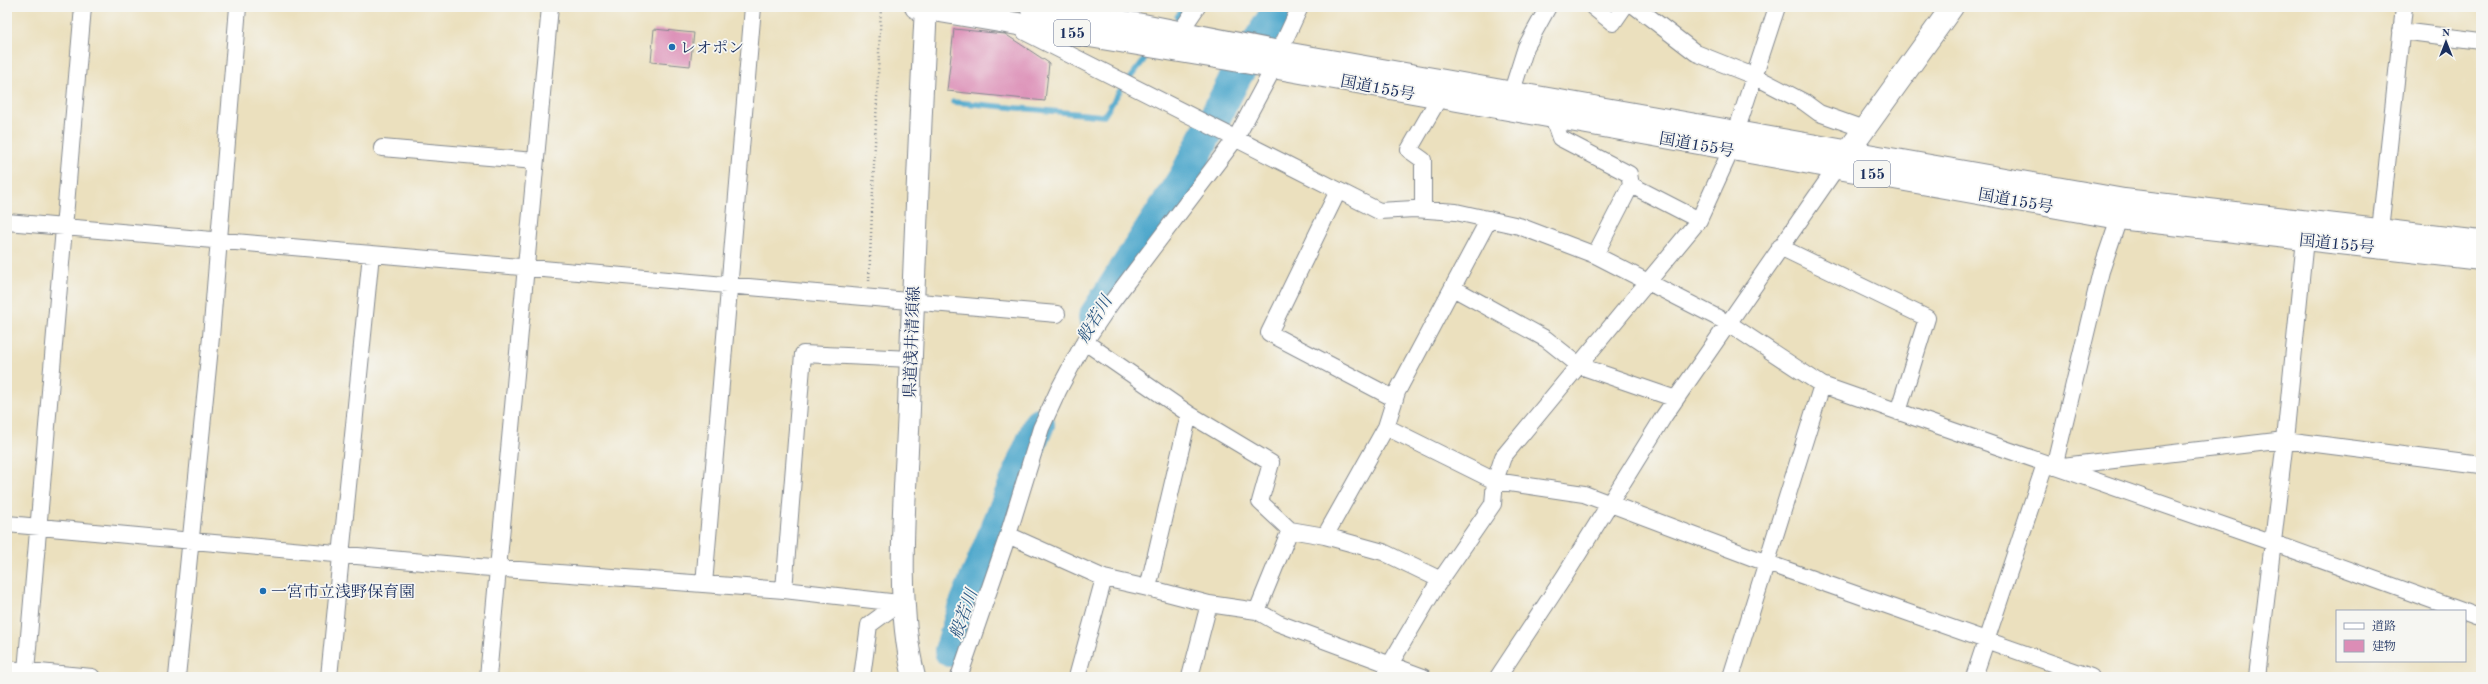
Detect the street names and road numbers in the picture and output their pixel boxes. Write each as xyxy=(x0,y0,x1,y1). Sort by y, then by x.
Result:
road number: 155 xyxy=(1054,20,1090,46)
street label: 国道155号 xyxy=(1339,72,1417,104)
street label: 国道155号 xyxy=(1658,130,1736,160)
road number: 155 xyxy=(1854,161,1890,187)
street label: 国道155号 xyxy=(1977,186,2055,216)
street label: 国道155号 xyxy=(2298,231,2376,257)
street label: 県道浅井清須線 xyxy=(901,286,923,398)

